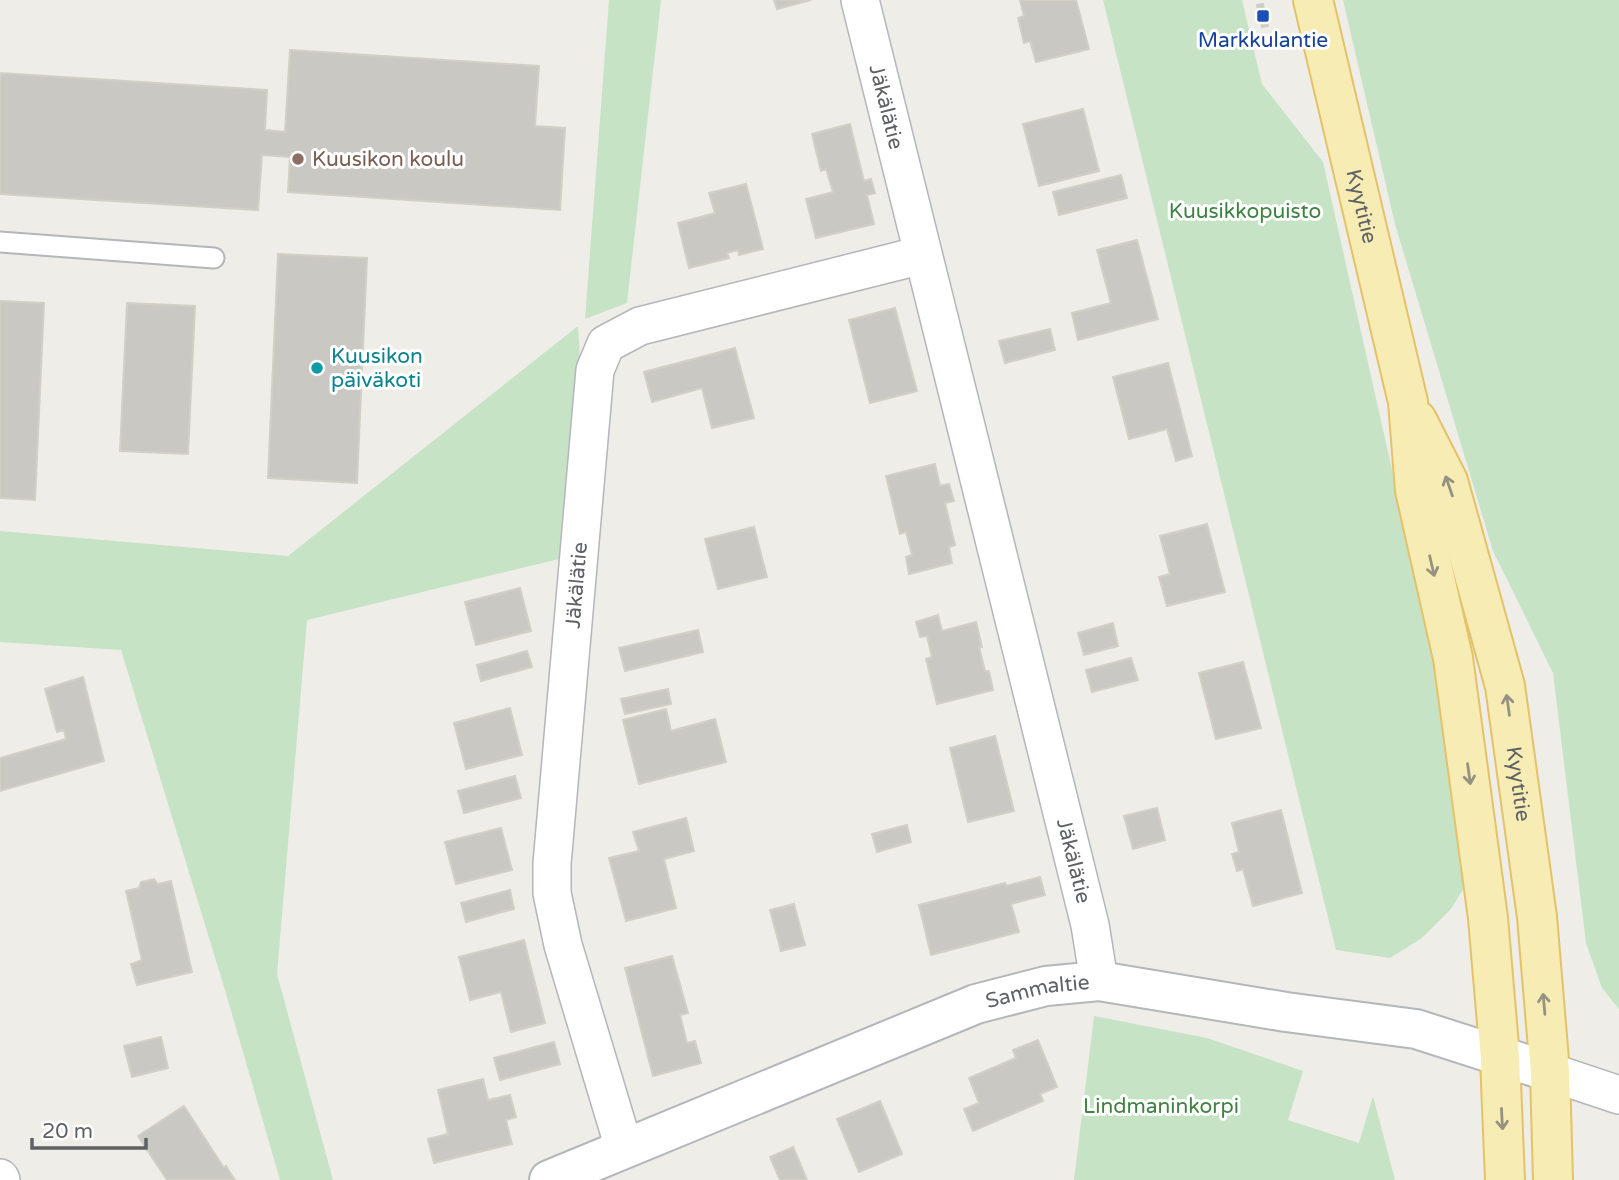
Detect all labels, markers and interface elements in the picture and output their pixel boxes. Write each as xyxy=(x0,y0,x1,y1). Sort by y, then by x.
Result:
marker: Markkulantie xyxy=(1255,8,1271,24)
place label: Markkulantie xyxy=(1198,28,1328,53)
street label: Jäkälätie xyxy=(863,62,909,152)
place label: Kuusikon koulu xyxy=(312,147,464,172)
marker: Kuusikon koulu xyxy=(290,151,306,167)
street label: Kyytitie xyxy=(1340,167,1382,246)
park label: Kuusikkopuisto xyxy=(1169,199,1321,224)
place label: Kuusikon päiväkoti xyxy=(331,344,423,393)
marker: Kuusikon päiväkoti xyxy=(309,360,325,376)
one-way arrow xyxy=(1442,476,1454,498)
street label: Jäkälätie xyxy=(561,541,593,629)
one-way arrow xyxy=(1426,554,1440,577)
one-way arrow xyxy=(1501,695,1514,717)
street label: Kyytitie xyxy=(1500,745,1536,823)
one-way arrow xyxy=(1462,762,1475,785)
street label: Jäkälätie xyxy=(1051,816,1096,906)
street label: Sammaltie xyxy=(983,970,1091,1014)
one-way arrow xyxy=(1537,993,1550,1016)
park label: Lindmaninkorpi xyxy=(1083,1094,1239,1119)
scale bar xyxy=(32,1106,145,1150)
one-way arrow xyxy=(1496,1107,1509,1130)
text: 20 m xyxy=(42,1119,93,1144)

